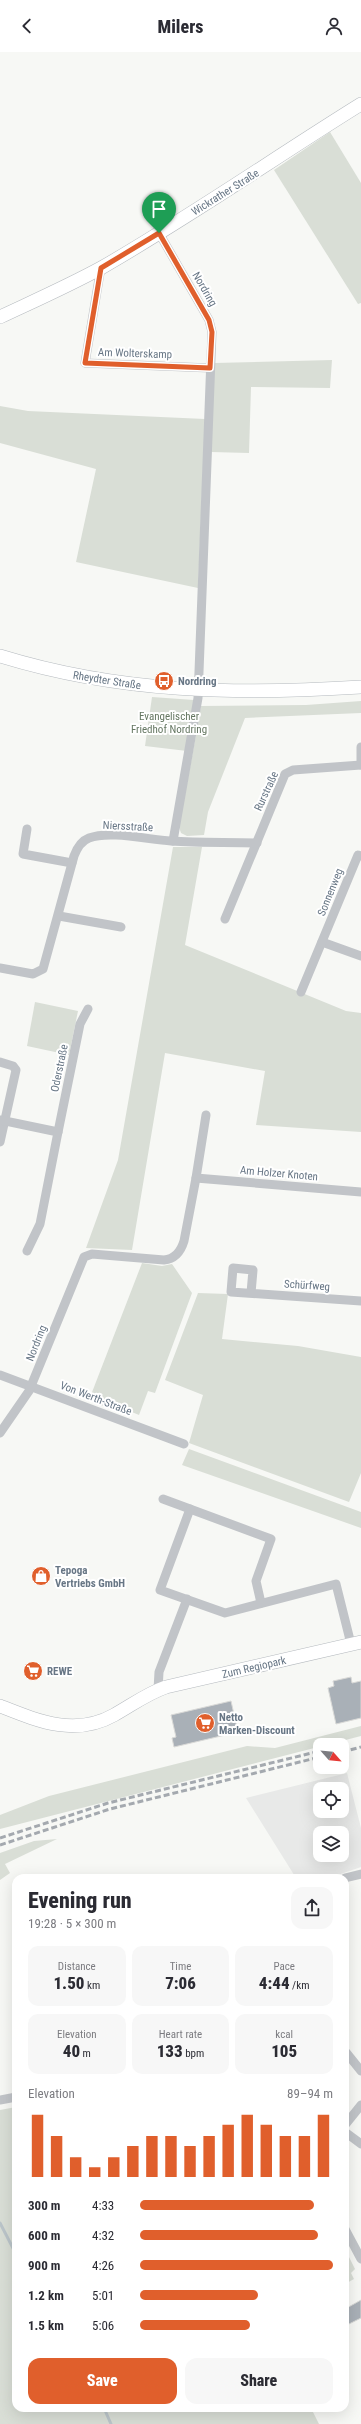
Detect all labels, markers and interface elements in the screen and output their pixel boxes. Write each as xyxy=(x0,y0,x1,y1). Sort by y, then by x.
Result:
icon: back xyxy=(16,15,38,37)
icon: person xyxy=(323,15,345,37)
text: Milers xyxy=(158,16,203,37)
street label: Wickrather Straße xyxy=(189,166,261,218)
pin xyxy=(142,192,176,233)
icon: arrive xyxy=(148,198,170,220)
street label: Nordring xyxy=(190,270,220,309)
street label: Am Wolterskamp xyxy=(98,346,172,361)
street label: Rheydter Straße xyxy=(72,669,142,692)
bus stop icon: Nordring xyxy=(153,670,175,692)
place label: Nordring xyxy=(178,675,217,688)
park label: Evangelischer Friedhof Nordring xyxy=(131,710,207,736)
street label: Rurstraße xyxy=(252,769,281,813)
street label: Niersstraße xyxy=(102,819,154,834)
street label: Sonnenweg xyxy=(315,867,346,918)
street label: Oderstraße xyxy=(48,1043,71,1093)
street label: Am Holzer Knoten xyxy=(239,1164,319,1183)
street label: Schürfweg xyxy=(284,1277,330,1294)
street label: Nordring xyxy=(23,1323,50,1363)
street label: Von Werth-Straße xyxy=(58,1379,134,1418)
place label: Tepoga Vertriebs GmbH xyxy=(55,1564,125,1590)
shop icon: Tepoga Vertriebs GmbH xyxy=(30,1565,52,1587)
street label: Zum Regiopark xyxy=(221,1654,287,1681)
supermarket icon: REWE xyxy=(22,1660,44,1682)
place label: REWE xyxy=(47,1665,73,1678)
place label: Netto Marken-Discount xyxy=(219,1711,295,1737)
supermarket icon: Netto Marken-Discount xyxy=(194,1712,216,1734)
north arrow xyxy=(313,1738,349,1774)
map controls xyxy=(313,1738,349,1862)
button: locate xyxy=(313,1782,349,1818)
button: layers xyxy=(313,1826,349,1862)
button: share xyxy=(291,1887,333,1929)
text: Evening run xyxy=(28,1888,132,1913)
text: 19:28 · 5 × 300 m xyxy=(28,1916,116,1931)
text: Distance xyxy=(58,1960,96,1973)
text: Time xyxy=(170,1960,191,1973)
text: Pace xyxy=(273,1960,295,1973)
text: 1.50 xyxy=(53,1973,84,1993)
text: 7:06 xyxy=(165,1973,196,1993)
text: 4:44 xyxy=(259,1973,290,1993)
text: km xyxy=(84,1979,100,1992)
text: /km xyxy=(290,1979,309,1992)
text: Elevation xyxy=(57,2028,97,2041)
text: Heart rate xyxy=(159,2028,202,2041)
text: kcal xyxy=(275,2028,293,2041)
text: 40 xyxy=(63,2041,80,2061)
text: 133 xyxy=(157,2041,183,2061)
text: 105 xyxy=(271,2041,297,2061)
text: m xyxy=(80,2047,91,2060)
text: bpm xyxy=(183,2047,204,2060)
text: Elevation xyxy=(28,2086,75,2101)
text: 89–94 m xyxy=(287,2086,333,2101)
text: 300 m xyxy=(28,2198,60,2213)
text: 4:33 xyxy=(92,2198,114,2213)
text: 600 m xyxy=(28,2228,60,2243)
text: 4:32 xyxy=(92,2228,114,2243)
text: 900 m xyxy=(28,2258,60,2273)
text: 4:26 xyxy=(92,2258,114,2273)
text: 1.2 km xyxy=(28,2288,64,2303)
text: 5:01 xyxy=(92,2288,114,2303)
text: 1.5 km xyxy=(28,2318,64,2333)
text: 5:06 xyxy=(92,2318,114,2333)
button: Save xyxy=(28,2358,177,2404)
button: Share xyxy=(185,2358,333,2404)

